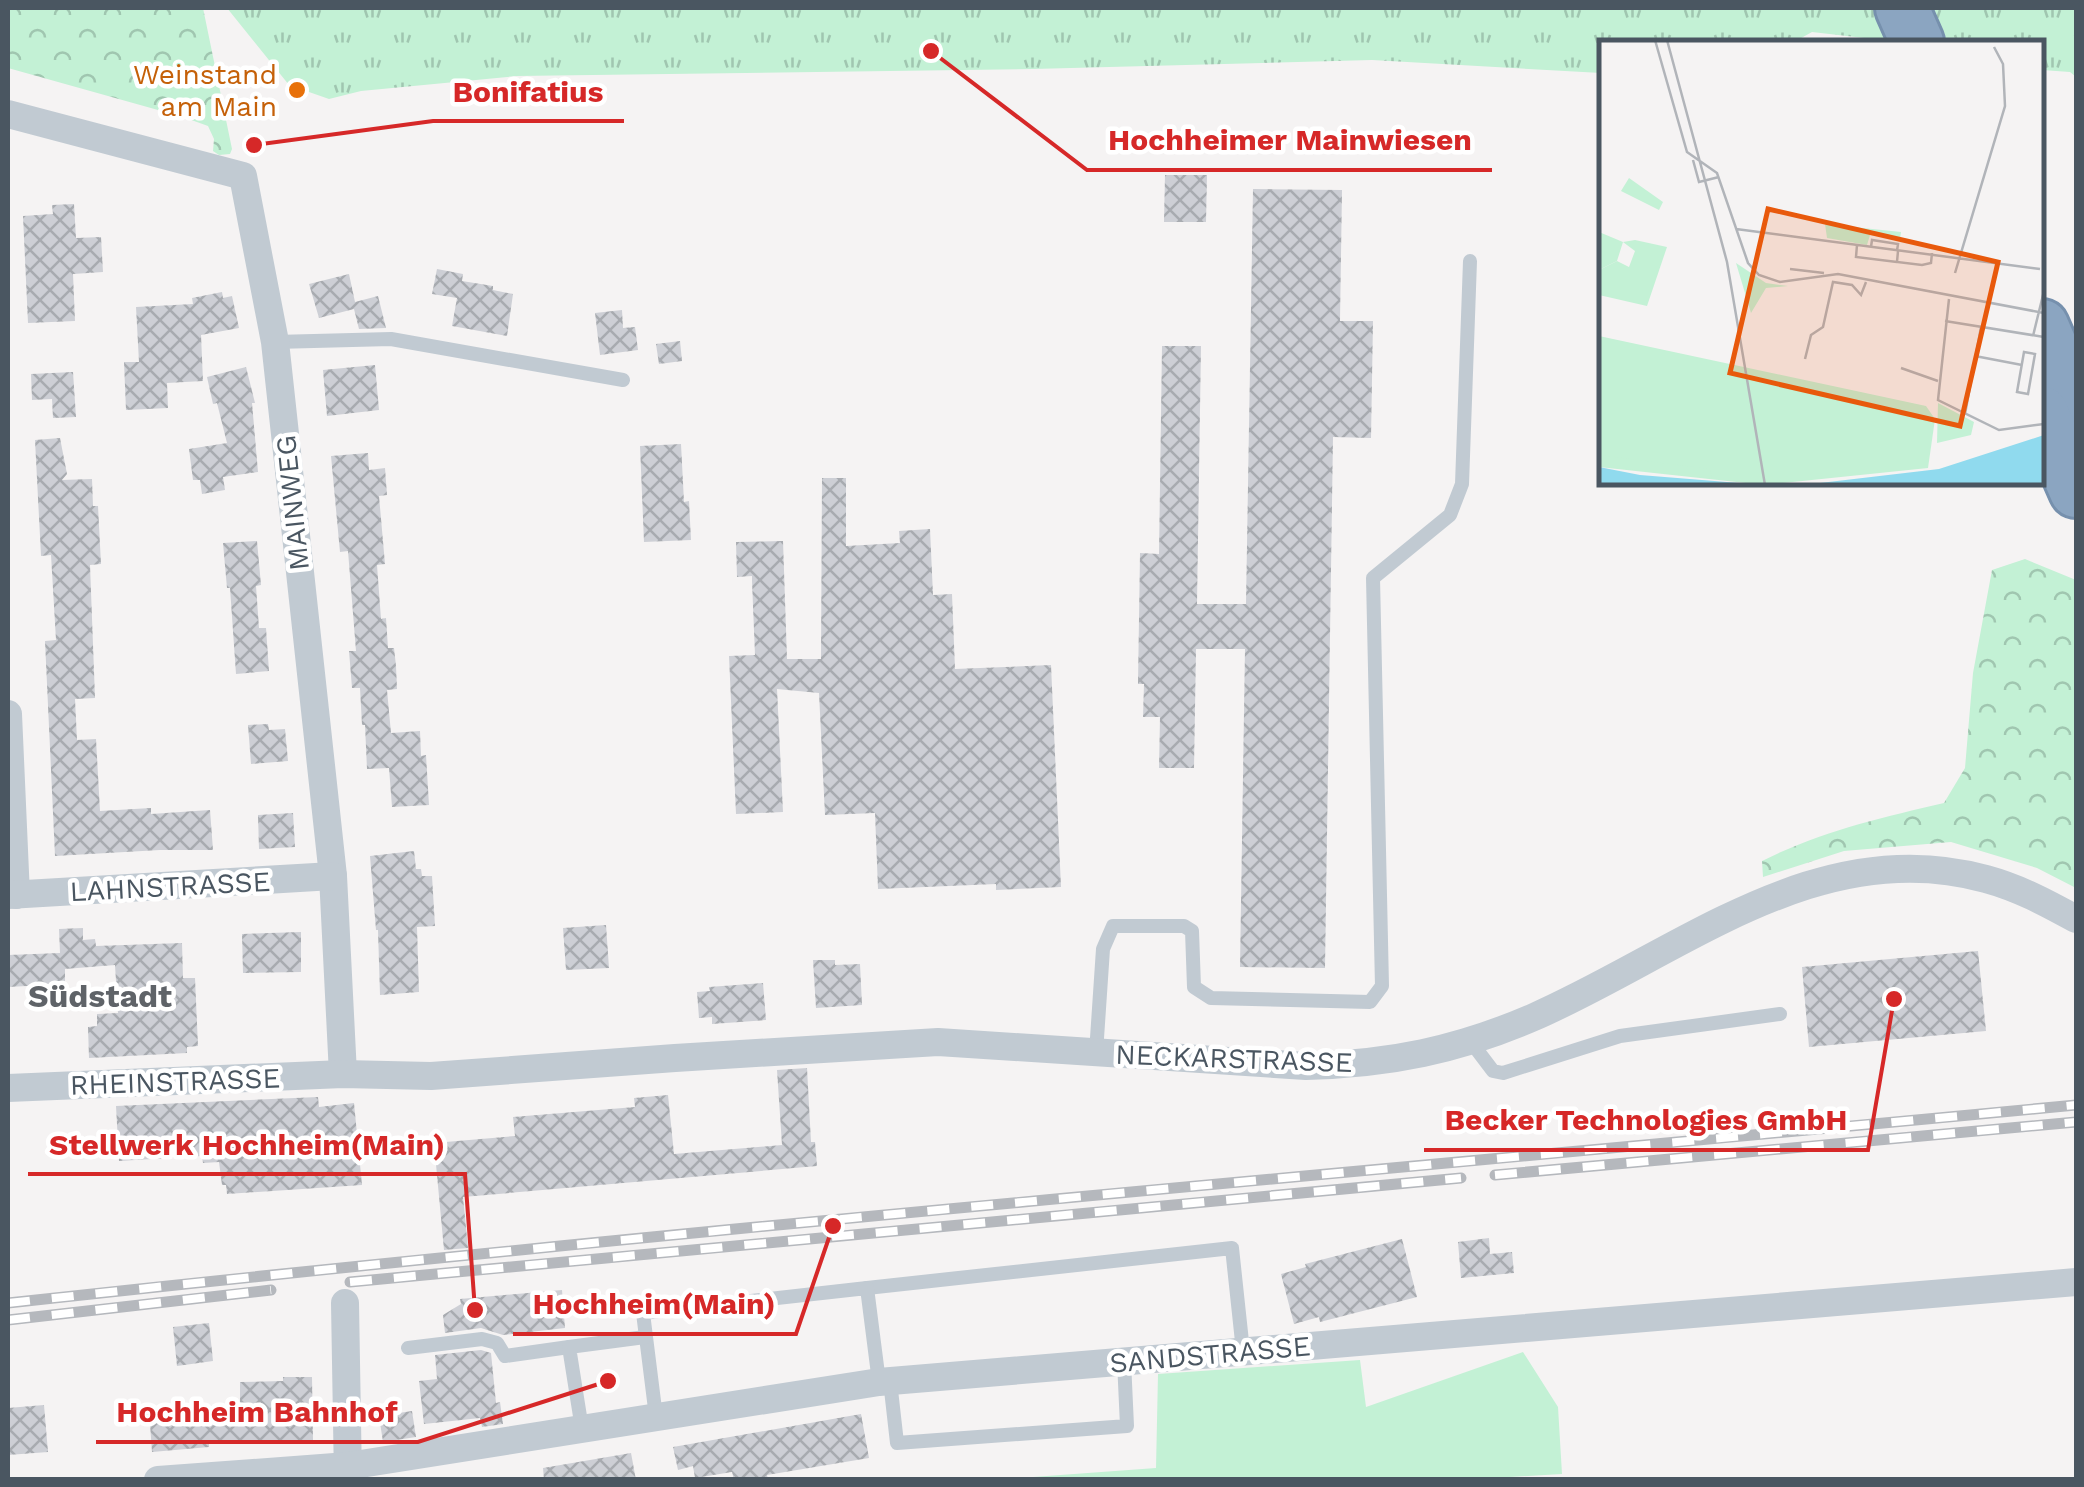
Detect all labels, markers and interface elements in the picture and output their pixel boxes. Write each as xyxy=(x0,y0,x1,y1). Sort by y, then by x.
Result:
inset map xyxy=(1599,40,2044,485)
place label: Weinstand am Main xyxy=(133,58,277,123)
callout: Bonifatius xyxy=(433,61,624,121)
text: Bonifatius xyxy=(452,74,604,109)
marker: Weinstand am Main xyxy=(286,79,308,101)
callout: Hochheimer Mainwiesen xyxy=(1087,110,1492,170)
text: Hochheimer Mainwiesen xyxy=(1108,122,1472,157)
street label: MAINWEG xyxy=(269,434,316,572)
street label: LAHNSTRASSE xyxy=(69,865,271,908)
district label: Südstadt xyxy=(28,977,172,1015)
street label: NECKARSTRASSE xyxy=(1115,1038,1353,1079)
street label: RHEINSTRASSE xyxy=(69,1061,281,1102)
callout: Becker Technologies GmbH xyxy=(1424,1090,1868,1150)
text: Becker Technologies GmbH xyxy=(1445,1102,1847,1137)
callout: Stellwerk Hochheim(Main) xyxy=(28,1114,465,1174)
text: Stellwerk Hochheim(Main) xyxy=(49,1127,445,1162)
callout: Hochheim(Main) xyxy=(513,1274,796,1334)
text: Hochheim(Main) xyxy=(532,1286,776,1321)
street label: SANDSTRASSE xyxy=(1108,1329,1312,1380)
callout: Hochheim Bahnhof xyxy=(96,1382,418,1442)
text: Hochheim Bahnhof xyxy=(116,1394,398,1429)

